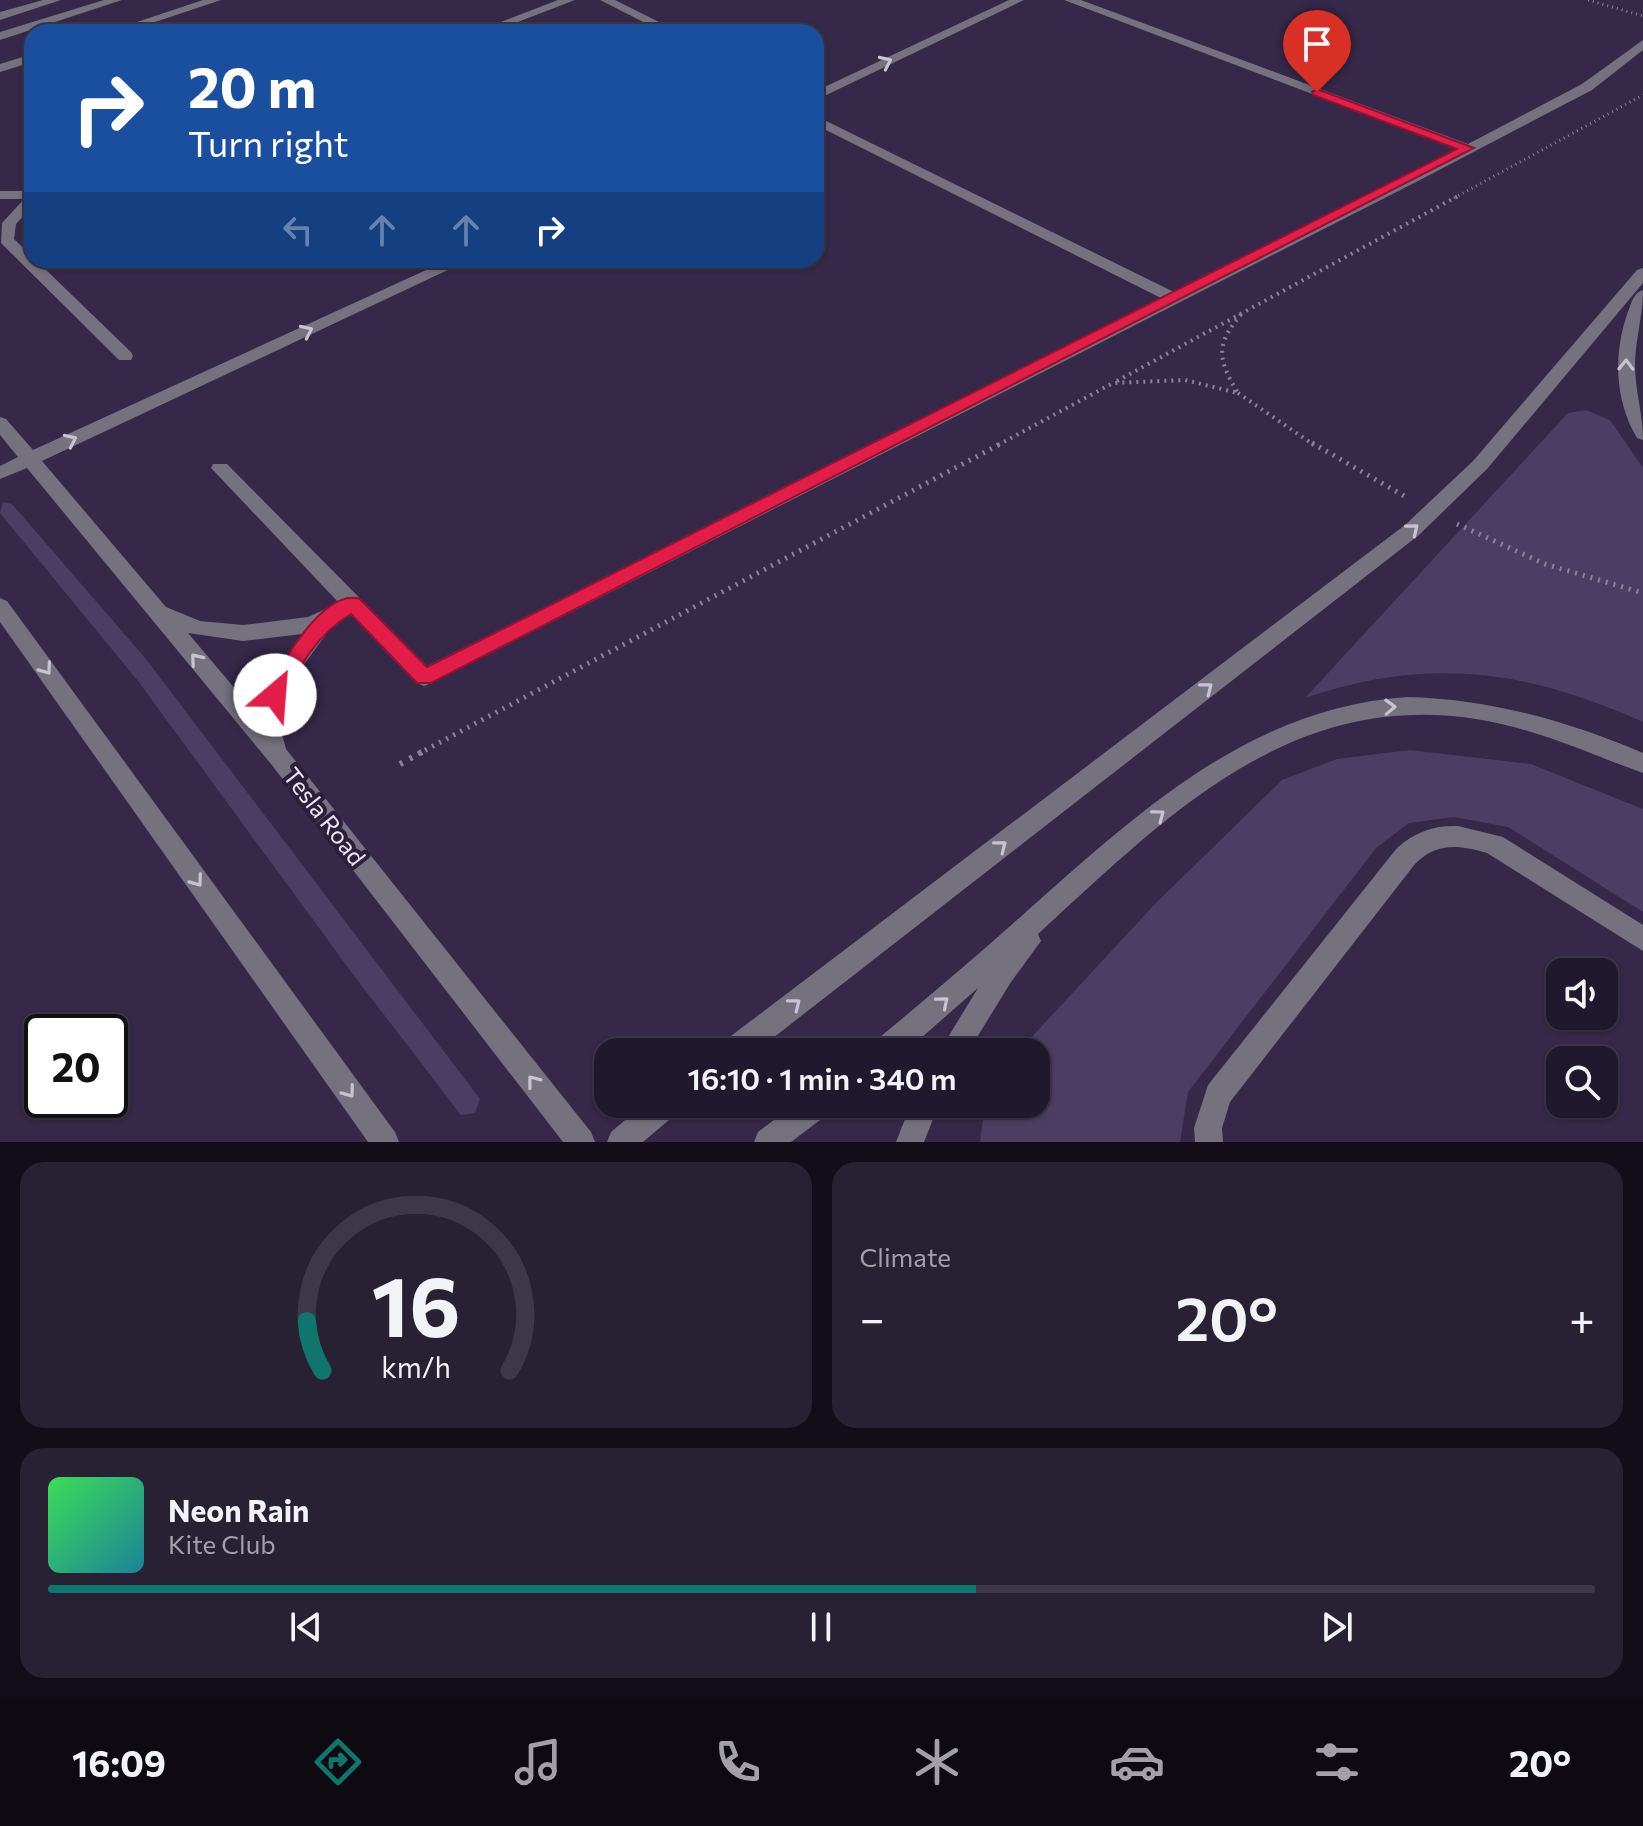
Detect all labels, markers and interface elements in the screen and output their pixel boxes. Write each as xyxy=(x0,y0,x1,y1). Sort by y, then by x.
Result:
pin xyxy=(1283,10,1351,92)
icon: arrive xyxy=(1295,22,1339,66)
text: 20 m xyxy=(188,51,316,120)
icon: right xyxy=(56,56,160,160)
one-way arrow xyxy=(878,56,893,72)
text: Turn right xyxy=(188,120,349,164)
icon: left xyxy=(276,208,320,252)
icon: ahead xyxy=(360,208,404,252)
icon: ahead xyxy=(444,208,488,252)
icon: right xyxy=(528,208,572,252)
one-way arrow xyxy=(299,325,313,341)
one-way arrow xyxy=(1617,358,1635,371)
one-way arrow xyxy=(63,434,77,450)
one-way arrow xyxy=(1404,524,1418,539)
position arrow xyxy=(233,653,317,737)
one-way arrow xyxy=(191,654,206,668)
one-way arrow xyxy=(36,661,50,675)
one-way arrow xyxy=(1198,683,1213,697)
one-way arrow xyxy=(1384,699,1397,716)
street label: Tesla Road xyxy=(278,761,372,871)
one-way arrow xyxy=(1150,810,1164,824)
one-way arrow xyxy=(992,841,1006,856)
one-way arrow xyxy=(187,872,202,886)
map controls xyxy=(1546,958,1618,1118)
button: sound xyxy=(1546,958,1618,1030)
one-way arrow xyxy=(934,997,949,1012)
one-way arrow xyxy=(786,1000,801,1014)
speed limit sign: 20 xyxy=(24,1014,128,1118)
button: search xyxy=(1546,1046,1618,1118)
text: 16:10 · 1 min · 340 m xyxy=(688,1059,956,1096)
one-way arrow xyxy=(528,1075,542,1090)
one-way arrow xyxy=(339,1083,354,1097)
text: Climate xyxy=(860,1241,951,1272)
text: 16 xyxy=(371,1252,460,1354)
text: 20° xyxy=(1176,1280,1278,1353)
text: − xyxy=(860,1290,885,1344)
text: + xyxy=(1569,1290,1595,1344)
text: km/h xyxy=(381,1349,451,1384)
text: Neon Rain xyxy=(168,1491,309,1528)
text: Kite Club xyxy=(168,1528,276,1559)
icon: previous xyxy=(284,1605,328,1649)
icon: pause xyxy=(799,1605,843,1649)
icon: next xyxy=(1315,1605,1359,1649)
icon: directions xyxy=(310,1734,366,1790)
icon: music xyxy=(510,1734,566,1790)
icon: phone xyxy=(710,1734,766,1790)
icon: climate xyxy=(909,1734,965,1790)
icon: car xyxy=(1109,1734,1165,1790)
icon: filters xyxy=(1309,1734,1365,1790)
text: 16:09 xyxy=(72,1740,166,1784)
text: 20° xyxy=(1509,1740,1571,1784)

